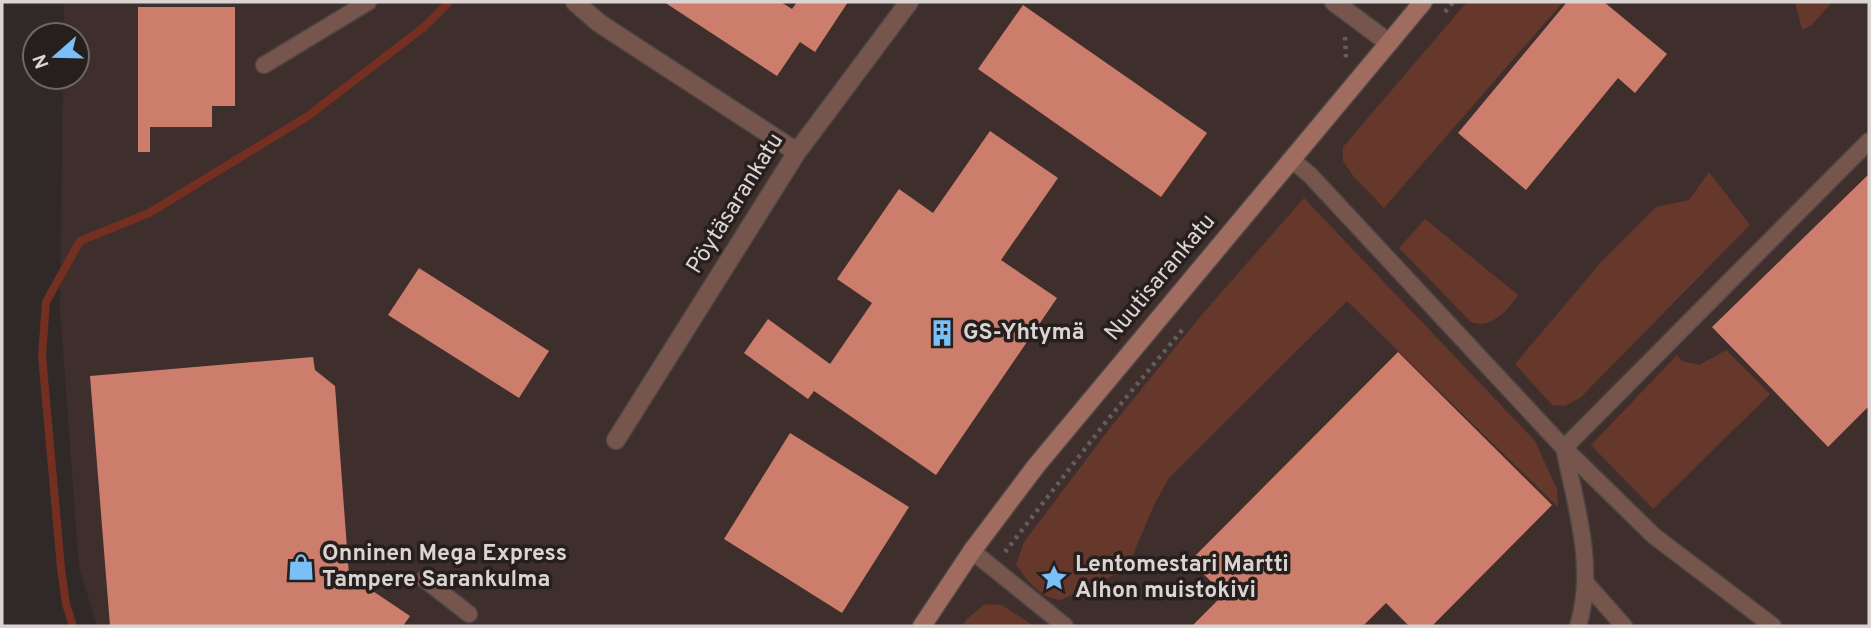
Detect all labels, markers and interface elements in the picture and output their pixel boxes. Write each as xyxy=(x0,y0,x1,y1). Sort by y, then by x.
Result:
north arrow xyxy=(21,21,91,91)
text: N xyxy=(28,51,56,72)
street label: Pöytäsarankatu xyxy=(681,128,791,280)
street label: Nuutisarankatu xyxy=(1099,208,1223,348)
building icon: GS-Yhtymä xyxy=(927,318,957,348)
place label: GS-Yhtymä xyxy=(963,319,1085,348)
place label: Onninen Mega Express Tampere Sarankulma xyxy=(322,540,567,595)
place label: Lentomestari Martti Alhon muistokivi xyxy=(1075,551,1289,606)
shop icon: Onninen Mega Express Tampere Sarankulma xyxy=(286,552,316,582)
place icon: Lentomestari Martti Alhon muistokivi xyxy=(1039,563,1069,593)

